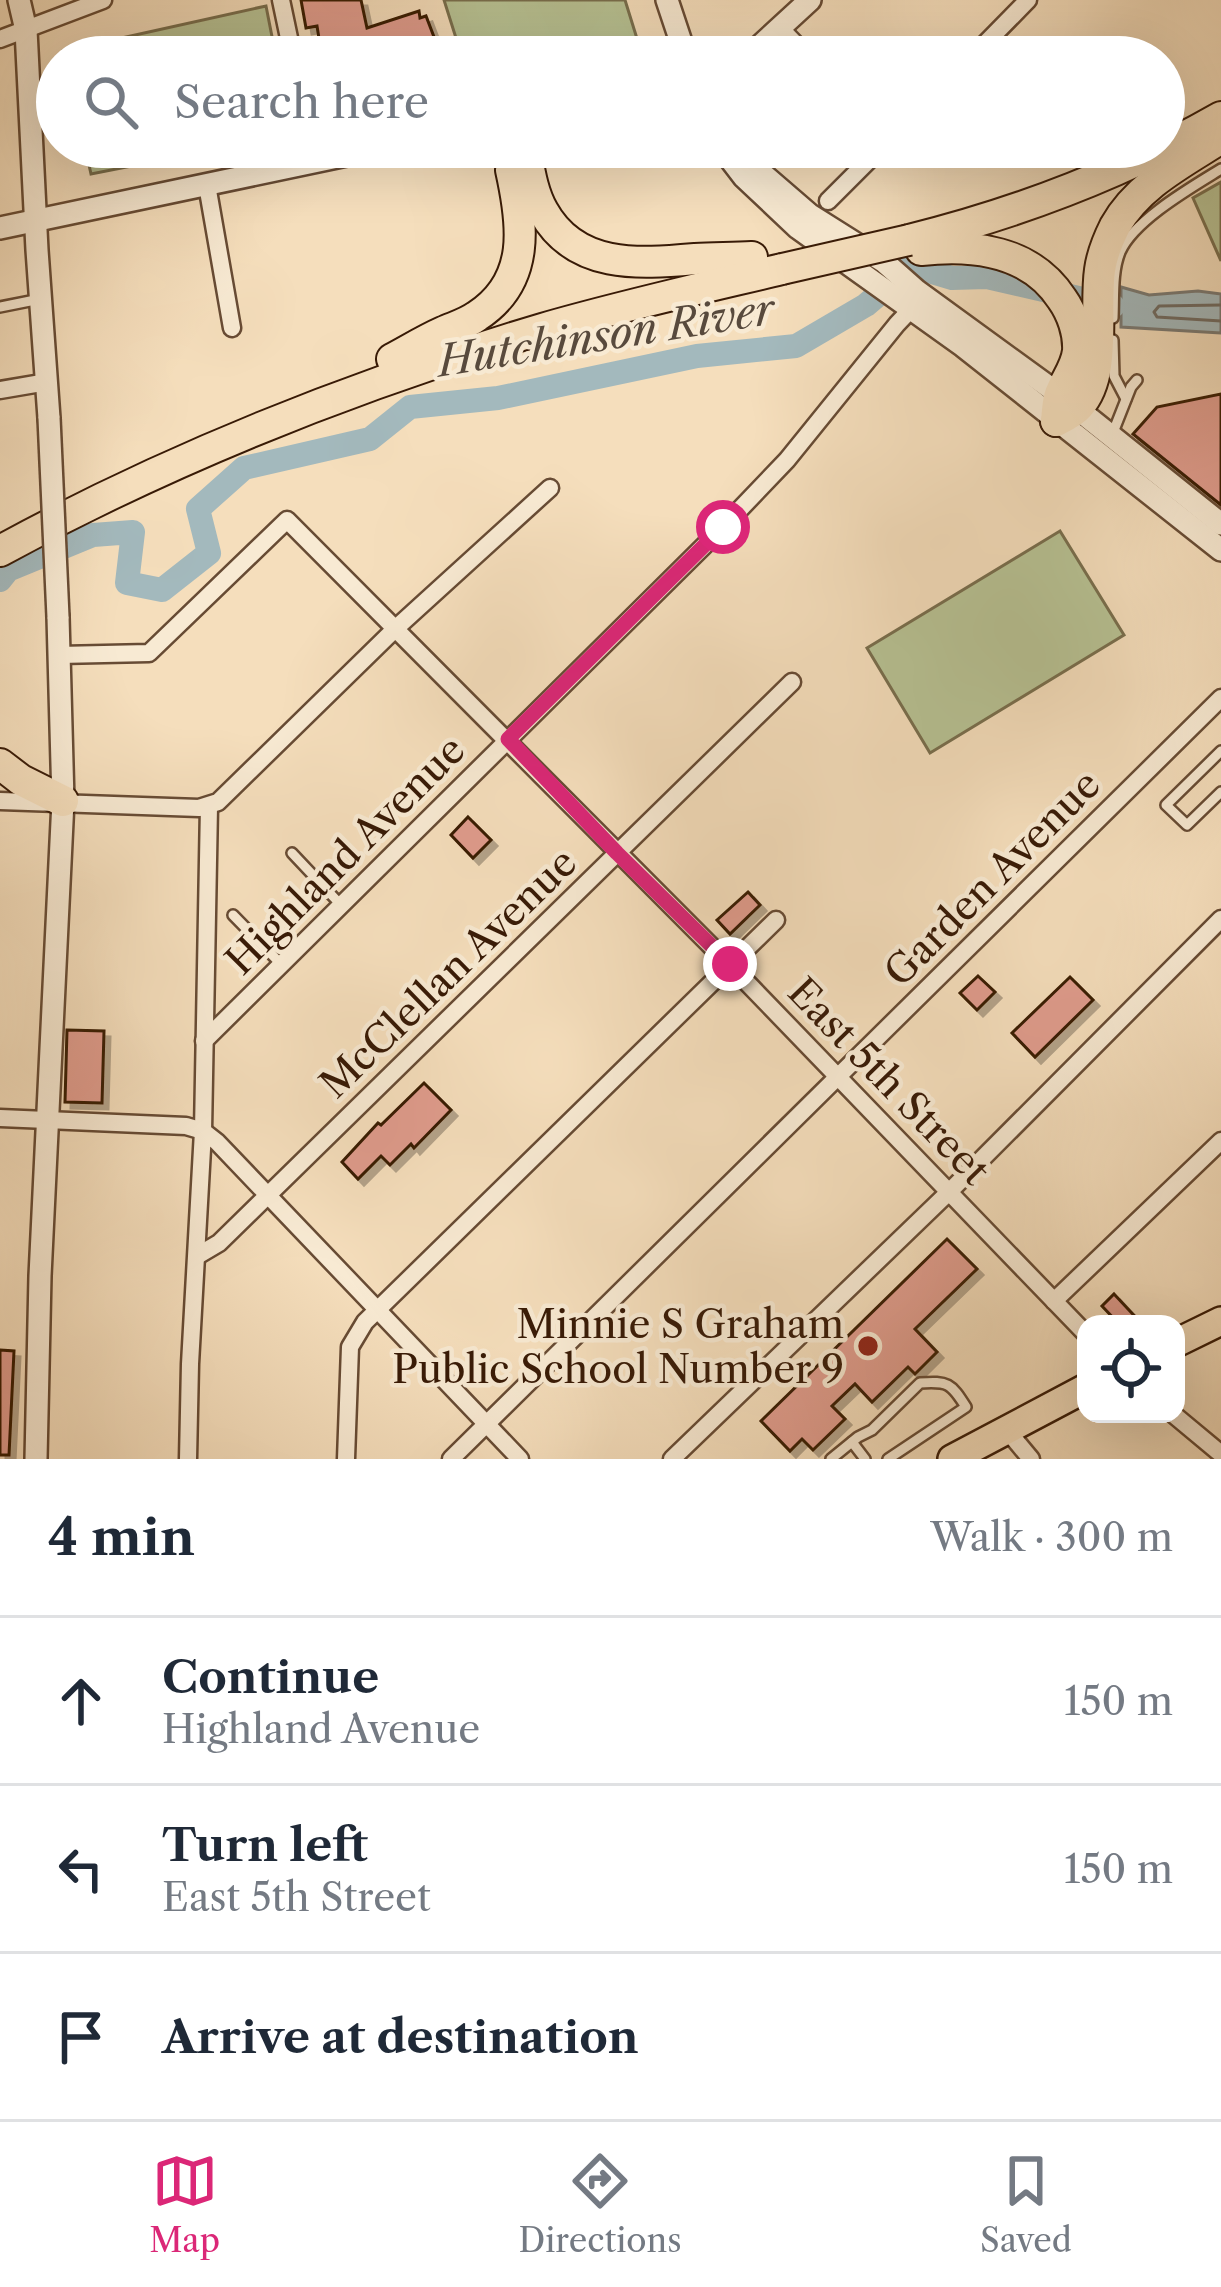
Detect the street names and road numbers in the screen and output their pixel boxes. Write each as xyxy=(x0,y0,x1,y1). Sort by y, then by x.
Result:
street label: Highland Avenue xyxy=(216,726,474,984)
street label: Garden Avenue xyxy=(874,760,1110,996)
street label: McClellan Avenue xyxy=(310,838,586,1108)
street label: East 5th Street xyxy=(778,968,1000,1194)

